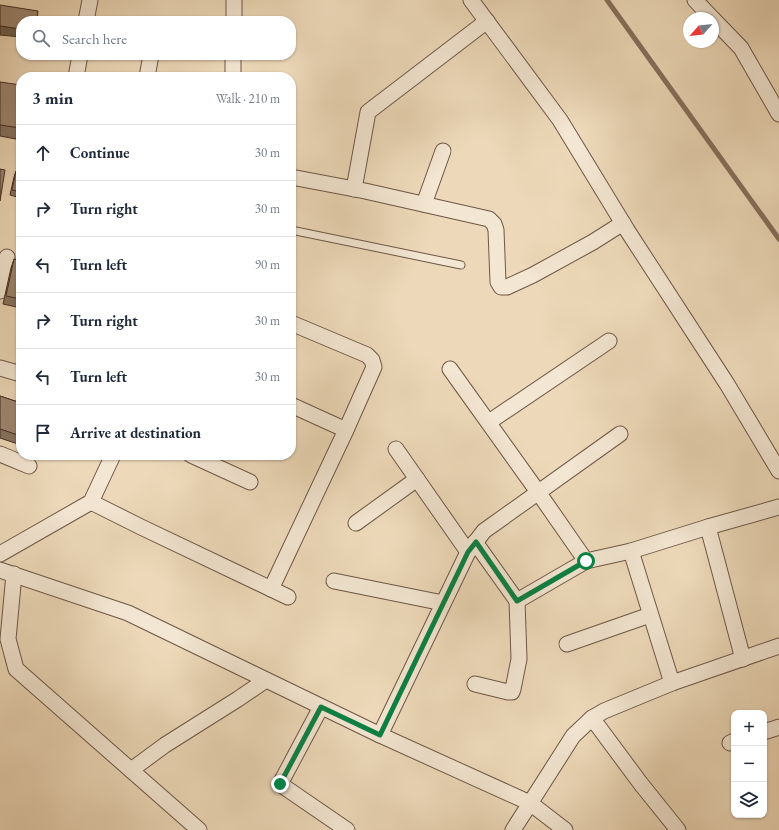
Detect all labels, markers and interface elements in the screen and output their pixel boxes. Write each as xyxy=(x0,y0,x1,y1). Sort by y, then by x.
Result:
north arrow xyxy=(683,12,719,48)
search box xyxy=(16,16,296,60)
icon: search xyxy=(30,27,52,49)
text: Search here xyxy=(62,29,127,48)
text: 3 min xyxy=(32,87,73,109)
text: Walk · 210 m xyxy=(216,90,280,107)
icon: ahead xyxy=(32,142,54,164)
text: Continue xyxy=(70,143,130,162)
text: 30 m xyxy=(255,144,280,161)
icon: right xyxy=(32,198,54,220)
text: Turn right xyxy=(70,199,138,218)
text: 30 m xyxy=(255,200,280,217)
icon: left xyxy=(32,254,54,276)
text: Turn left xyxy=(70,255,127,274)
text: 90 m xyxy=(255,256,280,273)
icon: right xyxy=(32,310,54,332)
text: Turn right xyxy=(70,311,138,330)
text: 30 m xyxy=(255,312,280,329)
icon: left xyxy=(32,366,54,388)
text: Turn left xyxy=(70,367,127,386)
text: 30 m xyxy=(255,368,280,385)
icon: arrive xyxy=(32,422,54,444)
text: Arrive at destination xyxy=(70,423,201,442)
route start xyxy=(577,552,595,570)
map controls xyxy=(731,710,767,818)
button: + xyxy=(731,710,767,746)
button: − xyxy=(731,746,767,782)
route end xyxy=(271,775,289,793)
button: layers xyxy=(731,782,767,818)

